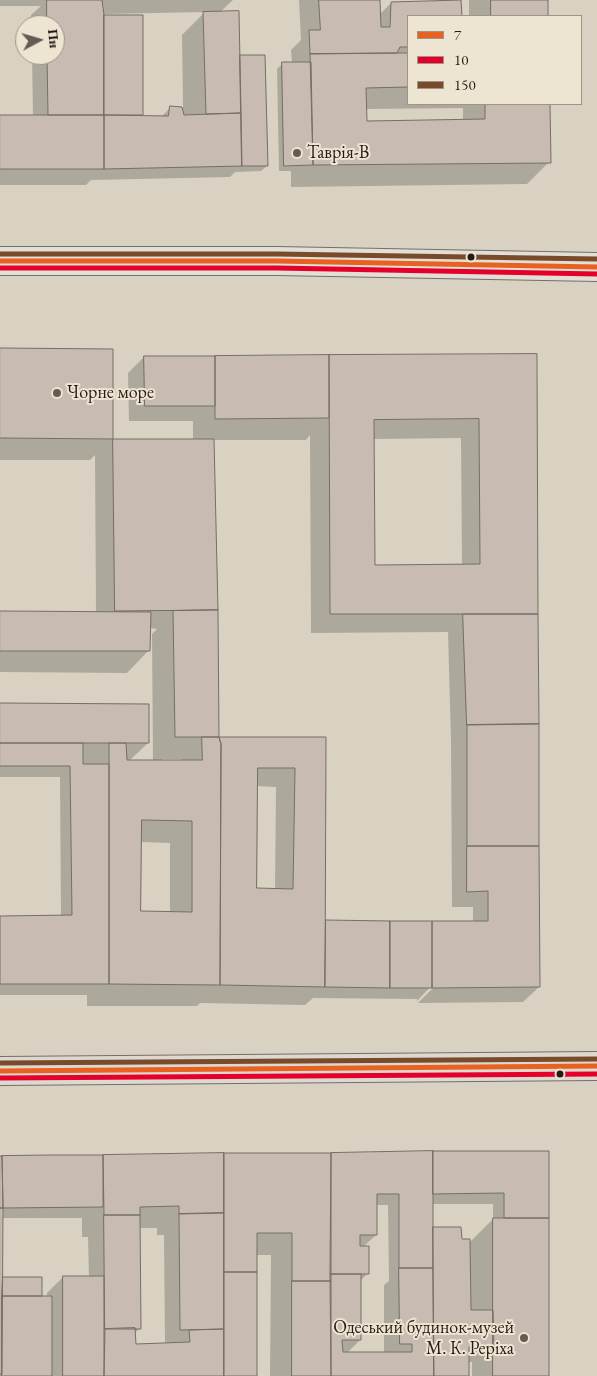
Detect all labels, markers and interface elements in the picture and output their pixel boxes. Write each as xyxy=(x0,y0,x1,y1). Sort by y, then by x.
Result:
north arrow xyxy=(15,15,65,65)
legend xyxy=(407,15,582,105)
text: 7 xyxy=(454,25,461,44)
text: Пн xyxy=(44,28,64,49)
text: 10 xyxy=(454,50,468,69)
text: 150 xyxy=(454,75,476,94)
place label: Таврія-В xyxy=(307,142,369,164)
marker: Таврія-В xyxy=(291,147,303,159)
unlabelled marker xyxy=(466,252,476,262)
place label: Чорне море xyxy=(67,382,154,404)
marker: Чорне море xyxy=(51,387,63,399)
unlabelled marker xyxy=(555,1069,565,1079)
place label: Одеський будинок-музей М. К. Реріха xyxy=(333,1317,514,1360)
marker: Одеський будинок-музей М. К. Реріха xyxy=(518,1332,530,1344)

